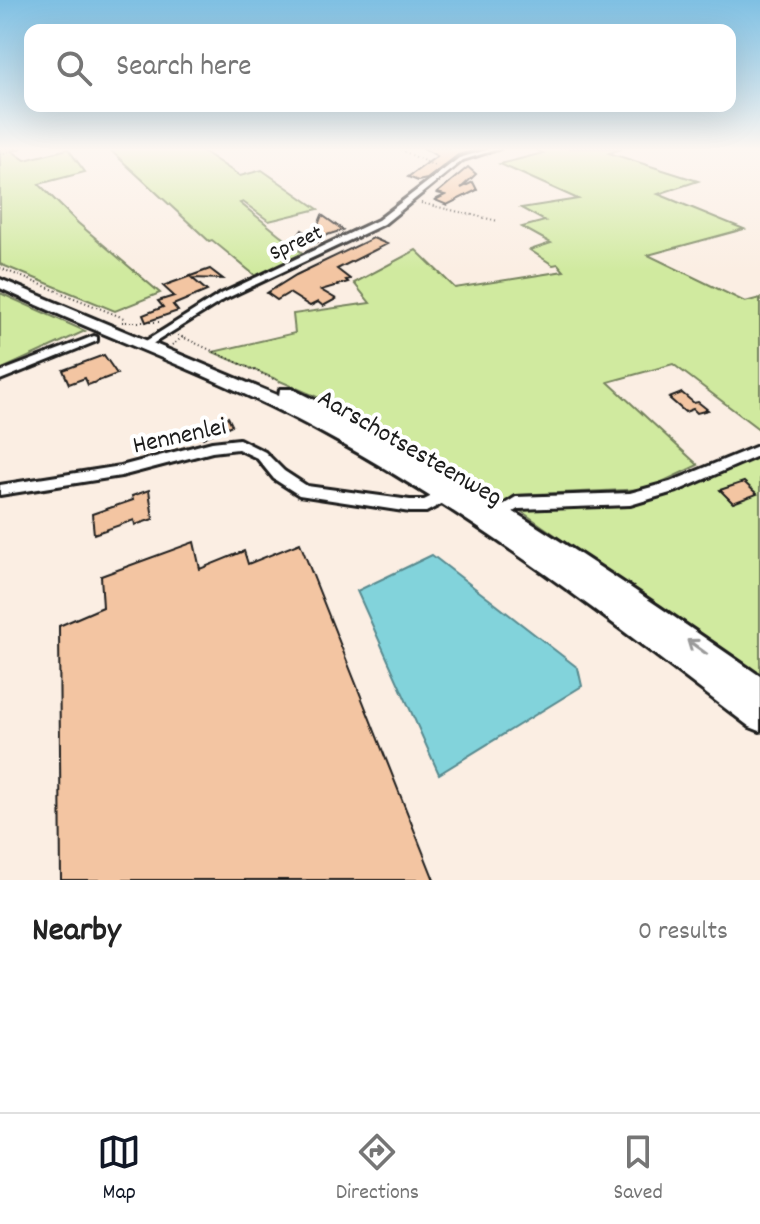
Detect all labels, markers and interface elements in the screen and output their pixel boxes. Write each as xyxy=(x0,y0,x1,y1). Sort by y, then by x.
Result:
search box xyxy=(24,24,736,112)
icon: search xyxy=(52,46,96,90)
text: Search here xyxy=(116,47,252,90)
street label: Spreet xyxy=(265,218,328,270)
street label: Aarschotsesteenweg xyxy=(310,381,509,517)
street label: Hennenlei xyxy=(130,409,230,465)
one-way arrow xyxy=(686,639,708,655)
text: Nearby xyxy=(32,908,121,957)
text: 0 results xyxy=(638,914,728,951)
tab: Map xyxy=(97,1130,141,1209)
tab: Directions xyxy=(336,1130,419,1209)
tab: Saved xyxy=(614,1130,663,1209)

